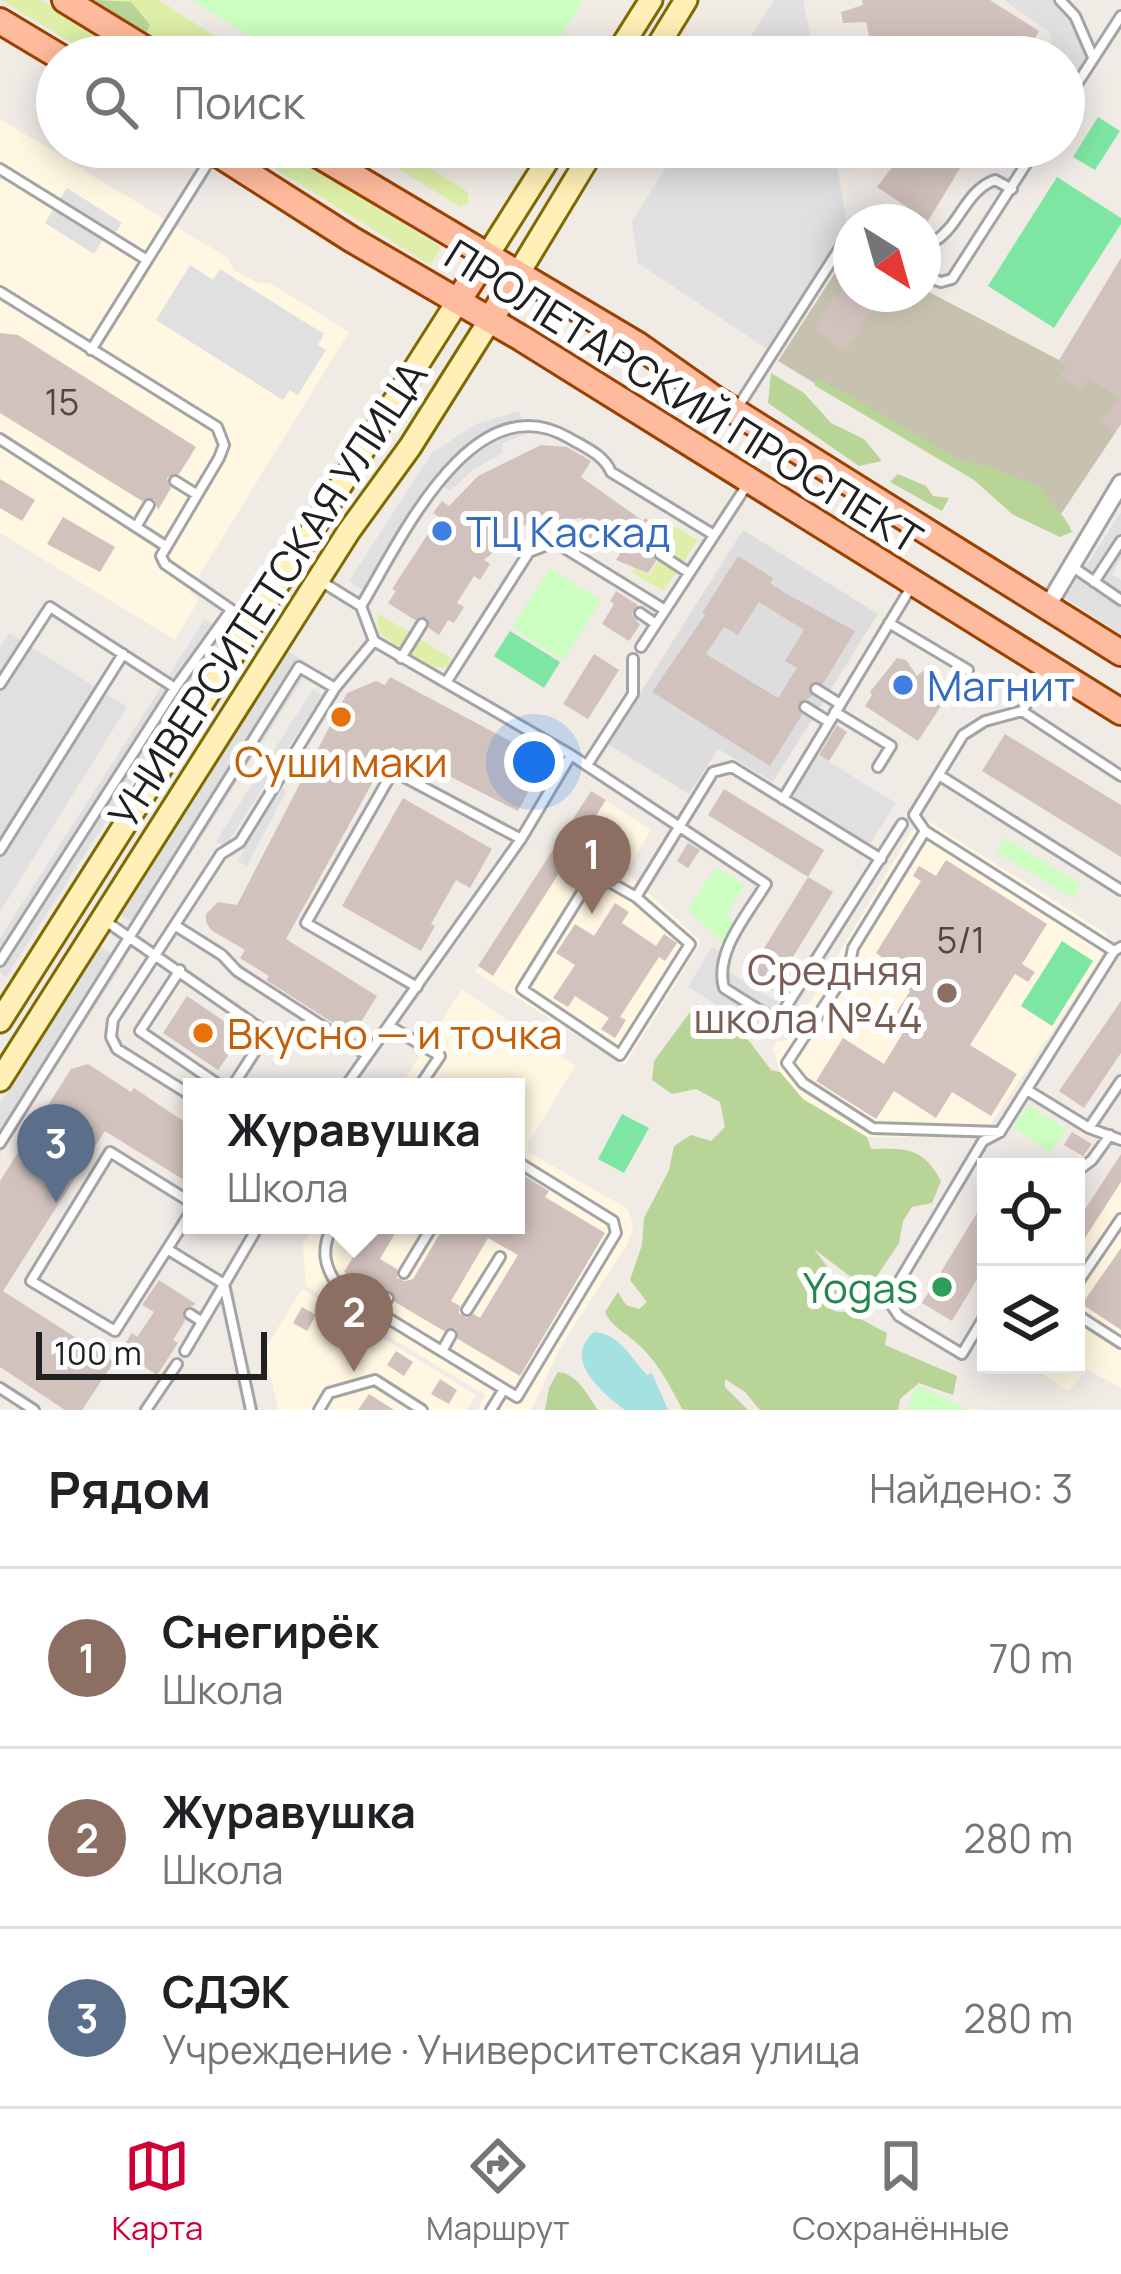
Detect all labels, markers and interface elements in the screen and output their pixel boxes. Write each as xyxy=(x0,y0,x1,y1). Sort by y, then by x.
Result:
search box xyxy=(36,36,1085,168)
icon: search xyxy=(78,69,144,135)
text: Поиск xyxy=(174,71,305,133)
north arrow xyxy=(833,204,941,312)
street label: ПРОЛЕТАРСКИЙ ПРОСПЕКТ xyxy=(435,225,933,567)
street label: УНИВЕРСИТЕТСКАЯ УЛИЦА xyxy=(94,349,440,839)
house number: 15 xyxy=(45,377,79,426)
place label: ТЦ Каскад xyxy=(466,502,670,560)
marker: ТЦ Каскад xyxy=(429,518,455,544)
place label: Магнит xyxy=(927,656,1075,714)
marker: Магнит xyxy=(890,672,916,698)
marker: Суши маки xyxy=(328,704,354,730)
place label: Суши маки xyxy=(234,732,448,790)
your location xyxy=(504,732,564,792)
pin: 1 xyxy=(553,815,631,914)
house number: 5/1 xyxy=(937,915,985,964)
place label: Средняя школа №44 xyxy=(694,940,923,1046)
marker: Средняя школа №44 xyxy=(934,980,960,1006)
place label: Вкусно — и точка xyxy=(227,1004,562,1062)
marker: Вкусно — и точка xyxy=(190,1020,216,1046)
popup xyxy=(183,1078,525,1234)
text: Журавушка xyxy=(227,1098,481,1160)
pin: 3 xyxy=(17,1104,95,1203)
map controls xyxy=(977,1158,1085,1374)
button: locate xyxy=(977,1158,1085,1266)
text: Школа xyxy=(227,1160,348,1214)
place label: Yogas xyxy=(803,1258,918,1316)
button: layers xyxy=(977,1266,1085,1374)
pin: 2 xyxy=(315,1273,393,1372)
marker: Yogas xyxy=(929,1274,955,1300)
scale bar xyxy=(36,1326,267,1379)
text: 100 m xyxy=(54,1330,142,1375)
text: Рядом xyxy=(48,1454,211,1523)
text: Найдено: 3 xyxy=(869,1461,1073,1515)
text: Снегирёк xyxy=(162,1600,378,1662)
text: 1 xyxy=(78,1631,96,1685)
text: 70 m xyxy=(989,1631,1073,1685)
text: Школа xyxy=(162,1662,284,1716)
text: Журавушка xyxy=(162,1780,416,1842)
text: 2 xyxy=(75,1811,99,1865)
text: 280 m xyxy=(963,1811,1073,1865)
text: Школа xyxy=(162,1842,284,1896)
text: СДЭК xyxy=(162,1960,290,2022)
text: 3 xyxy=(76,1991,98,2045)
text: 280 m xyxy=(963,1991,1073,2045)
text: Учреждение · Университетская улица xyxy=(162,2022,860,2076)
tab: Карта xyxy=(111,2133,203,2250)
tab: Маршрут xyxy=(426,2133,570,2250)
tab: Сохранённые xyxy=(792,2133,1010,2250)

